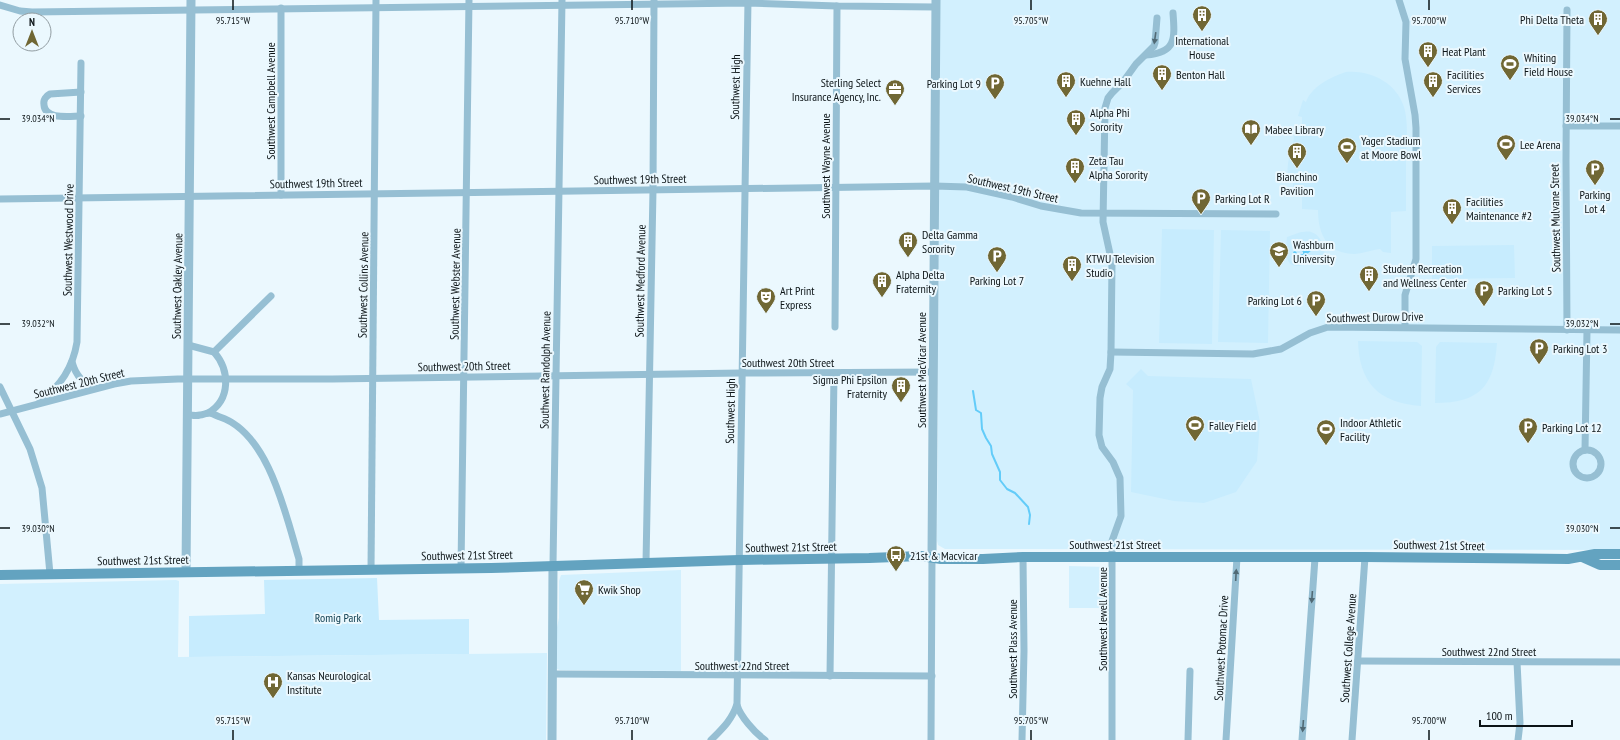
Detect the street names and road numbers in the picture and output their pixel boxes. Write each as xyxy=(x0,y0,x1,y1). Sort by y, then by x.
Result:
street label: Southwest Campbell Avenue xyxy=(263,42,278,160)
street label: Southwest High xyxy=(727,54,743,120)
street label: Southwest Wayne Avenue xyxy=(818,113,833,219)
street label: Southwest Mulvane Street xyxy=(1547,163,1563,272)
street label: Southwest 19th Street xyxy=(966,170,1061,206)
street label: Southwest 19th Street xyxy=(594,171,687,187)
street label: Southwest 19th Street xyxy=(270,175,363,191)
street label: Southwest Westwood Drive xyxy=(60,184,76,296)
street label: Southwest Medford Avenue xyxy=(632,224,648,338)
street label: Southwest Webster Avenue xyxy=(447,228,463,340)
street label: Southwest Collins Avenue xyxy=(355,232,371,338)
street label: Southwest Oakley Avenue xyxy=(169,233,185,339)
street label: Southwest Durow Drive xyxy=(1326,309,1424,325)
street label: Southwest Randolph Avenue xyxy=(536,311,554,429)
street label: Southwest MacVicar Avenue xyxy=(914,312,929,428)
street label: Southwest 20th Street xyxy=(742,355,835,370)
street label: Southwest 20th Street xyxy=(418,358,511,374)
street label: Southwest 20th Street xyxy=(32,364,126,401)
street label: Southwest High xyxy=(722,378,738,444)
street label: Southwest 21st Street xyxy=(1069,537,1161,552)
street label: Southwest 21st Street xyxy=(1393,537,1486,553)
street label: Southwest 21st Street xyxy=(745,539,838,555)
street label: Southwest 21st Street xyxy=(421,547,514,563)
street label: Southwest 21st Street xyxy=(97,552,190,568)
street label: Southwest Jewell Avenue xyxy=(1095,567,1110,671)
street label: Southwest College Avenue xyxy=(1337,593,1359,703)
street label: Southwest Potomac Drive xyxy=(1211,595,1231,701)
street label: Southwest Plass Avenue xyxy=(1005,599,1020,699)
street label: Southwest 22nd Street xyxy=(1442,644,1537,659)
street label: Southwest 22nd Street xyxy=(695,658,790,673)

